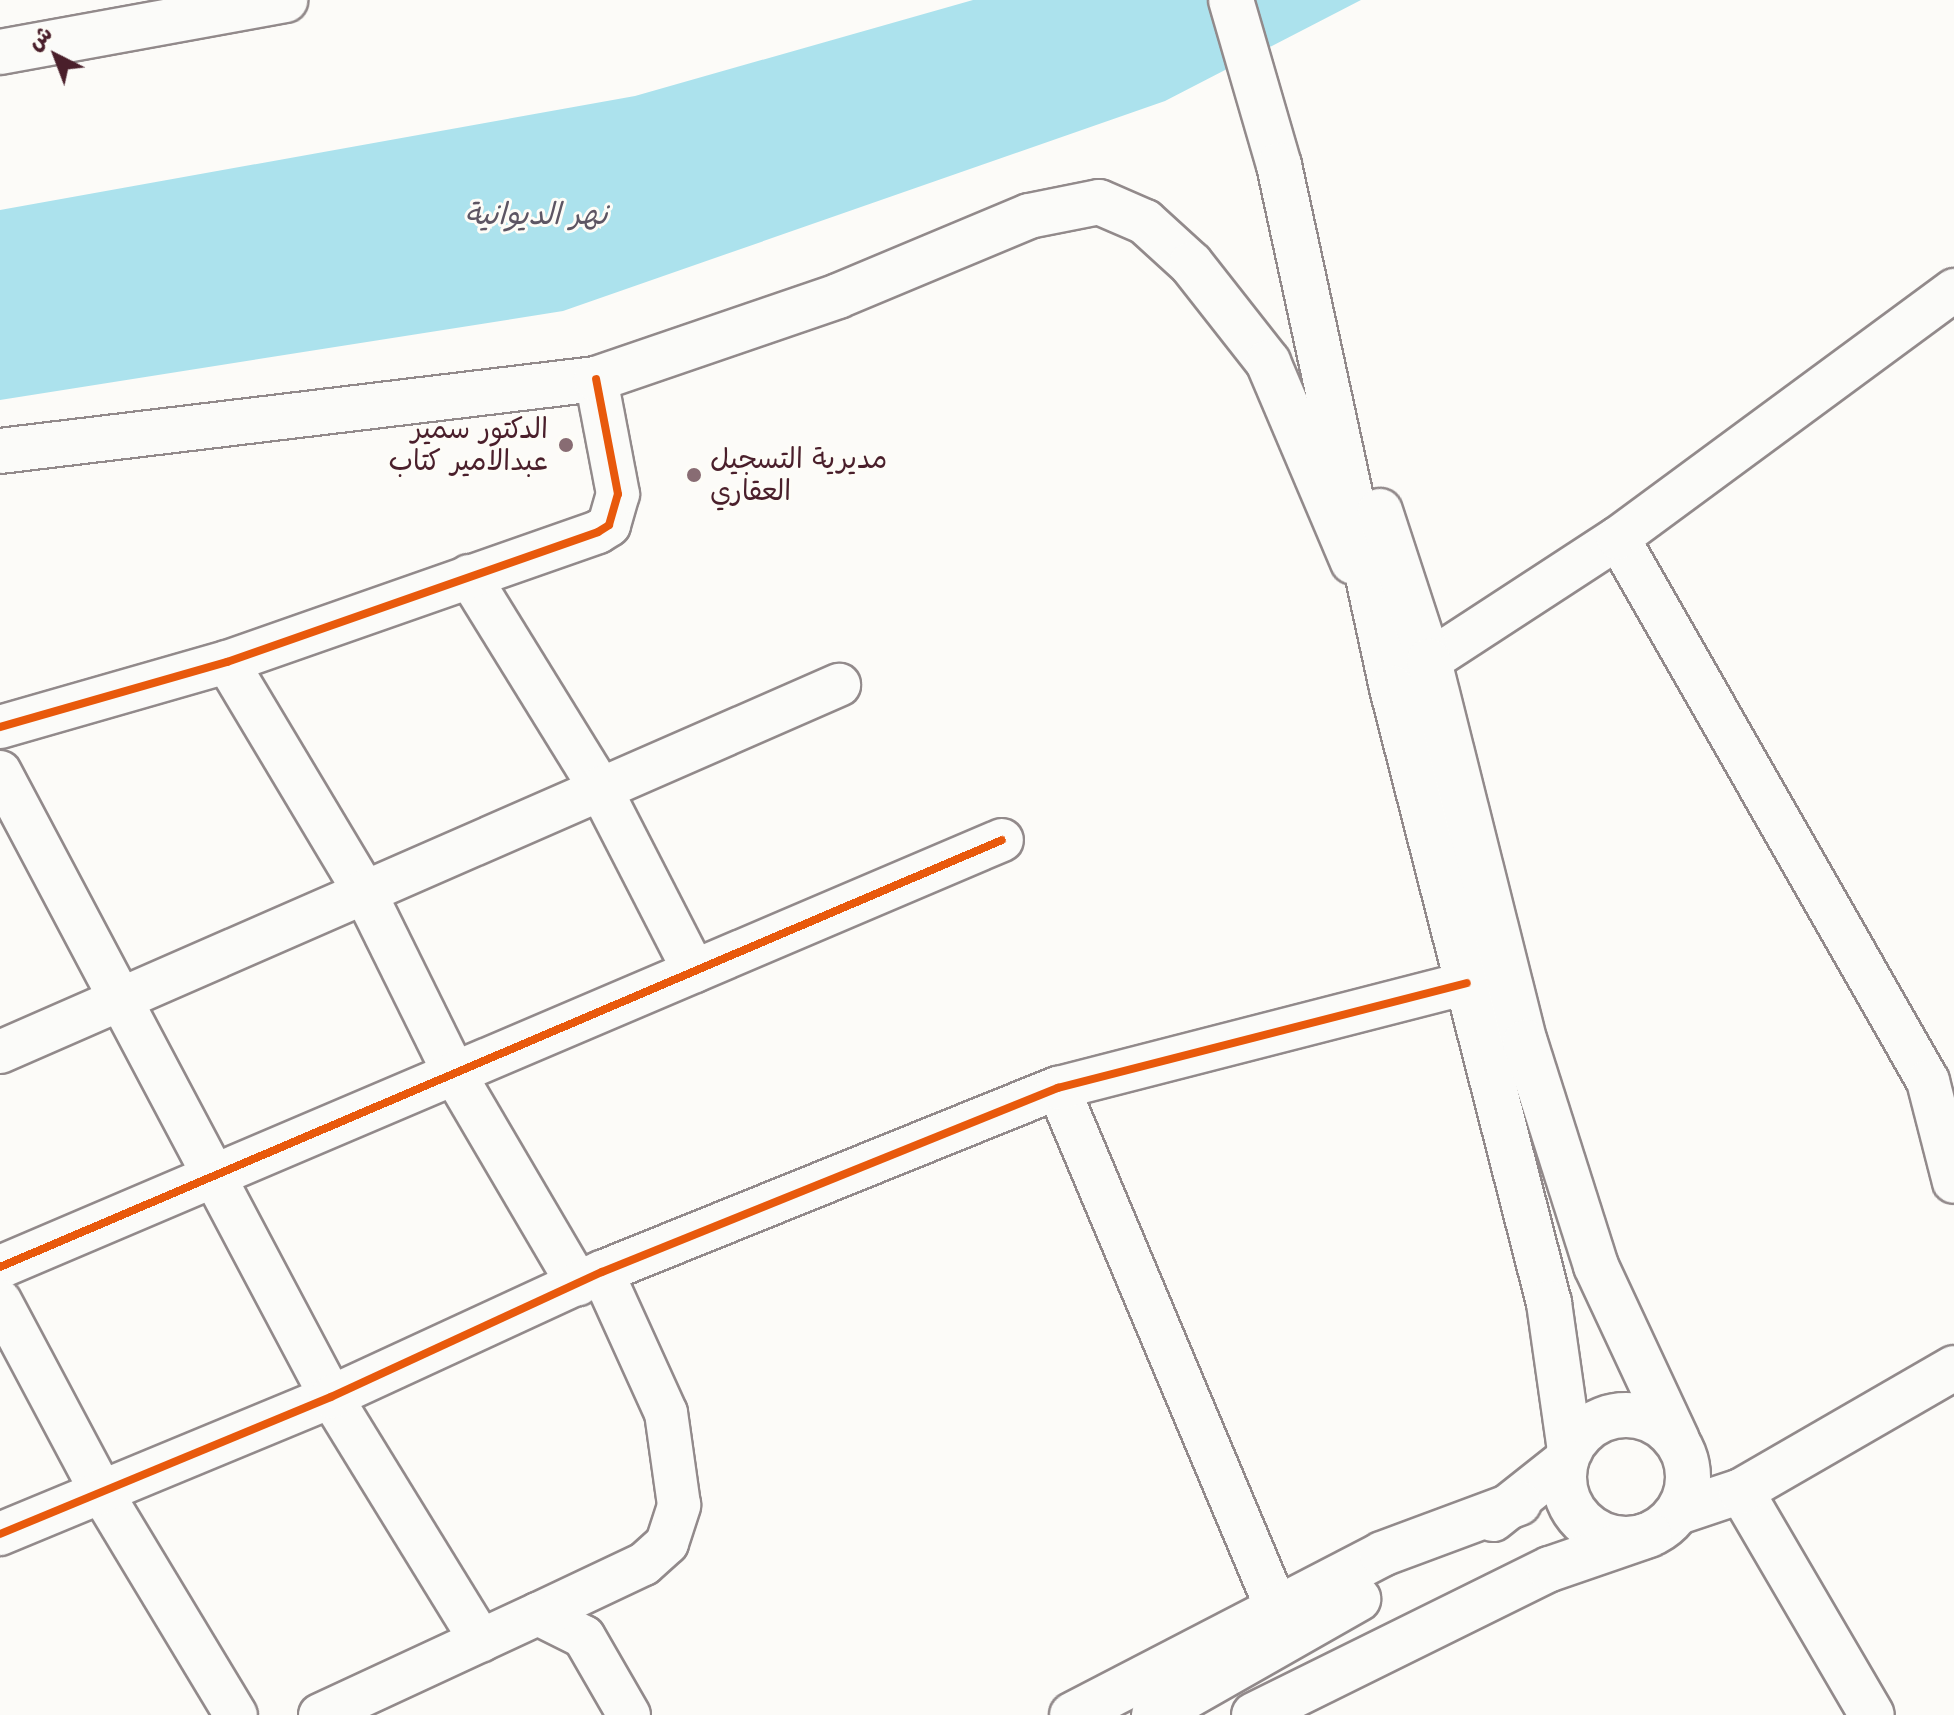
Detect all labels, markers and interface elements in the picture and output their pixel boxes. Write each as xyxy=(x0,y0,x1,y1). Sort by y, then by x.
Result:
north arrow xyxy=(16,16,96,96)
text: ش xyxy=(22,20,58,56)
water label: نهر الديوانية xyxy=(465,197,607,233)
place label: الدكتور سمير عبدالامير كتاب xyxy=(388,412,548,478)
marker: الدكتور سمير عبدالامير كتاب xyxy=(555,434,577,456)
place label: مديرية التسجيل العقاري xyxy=(710,442,887,508)
marker: مديرية التسجيل العقاري xyxy=(685,466,703,484)

